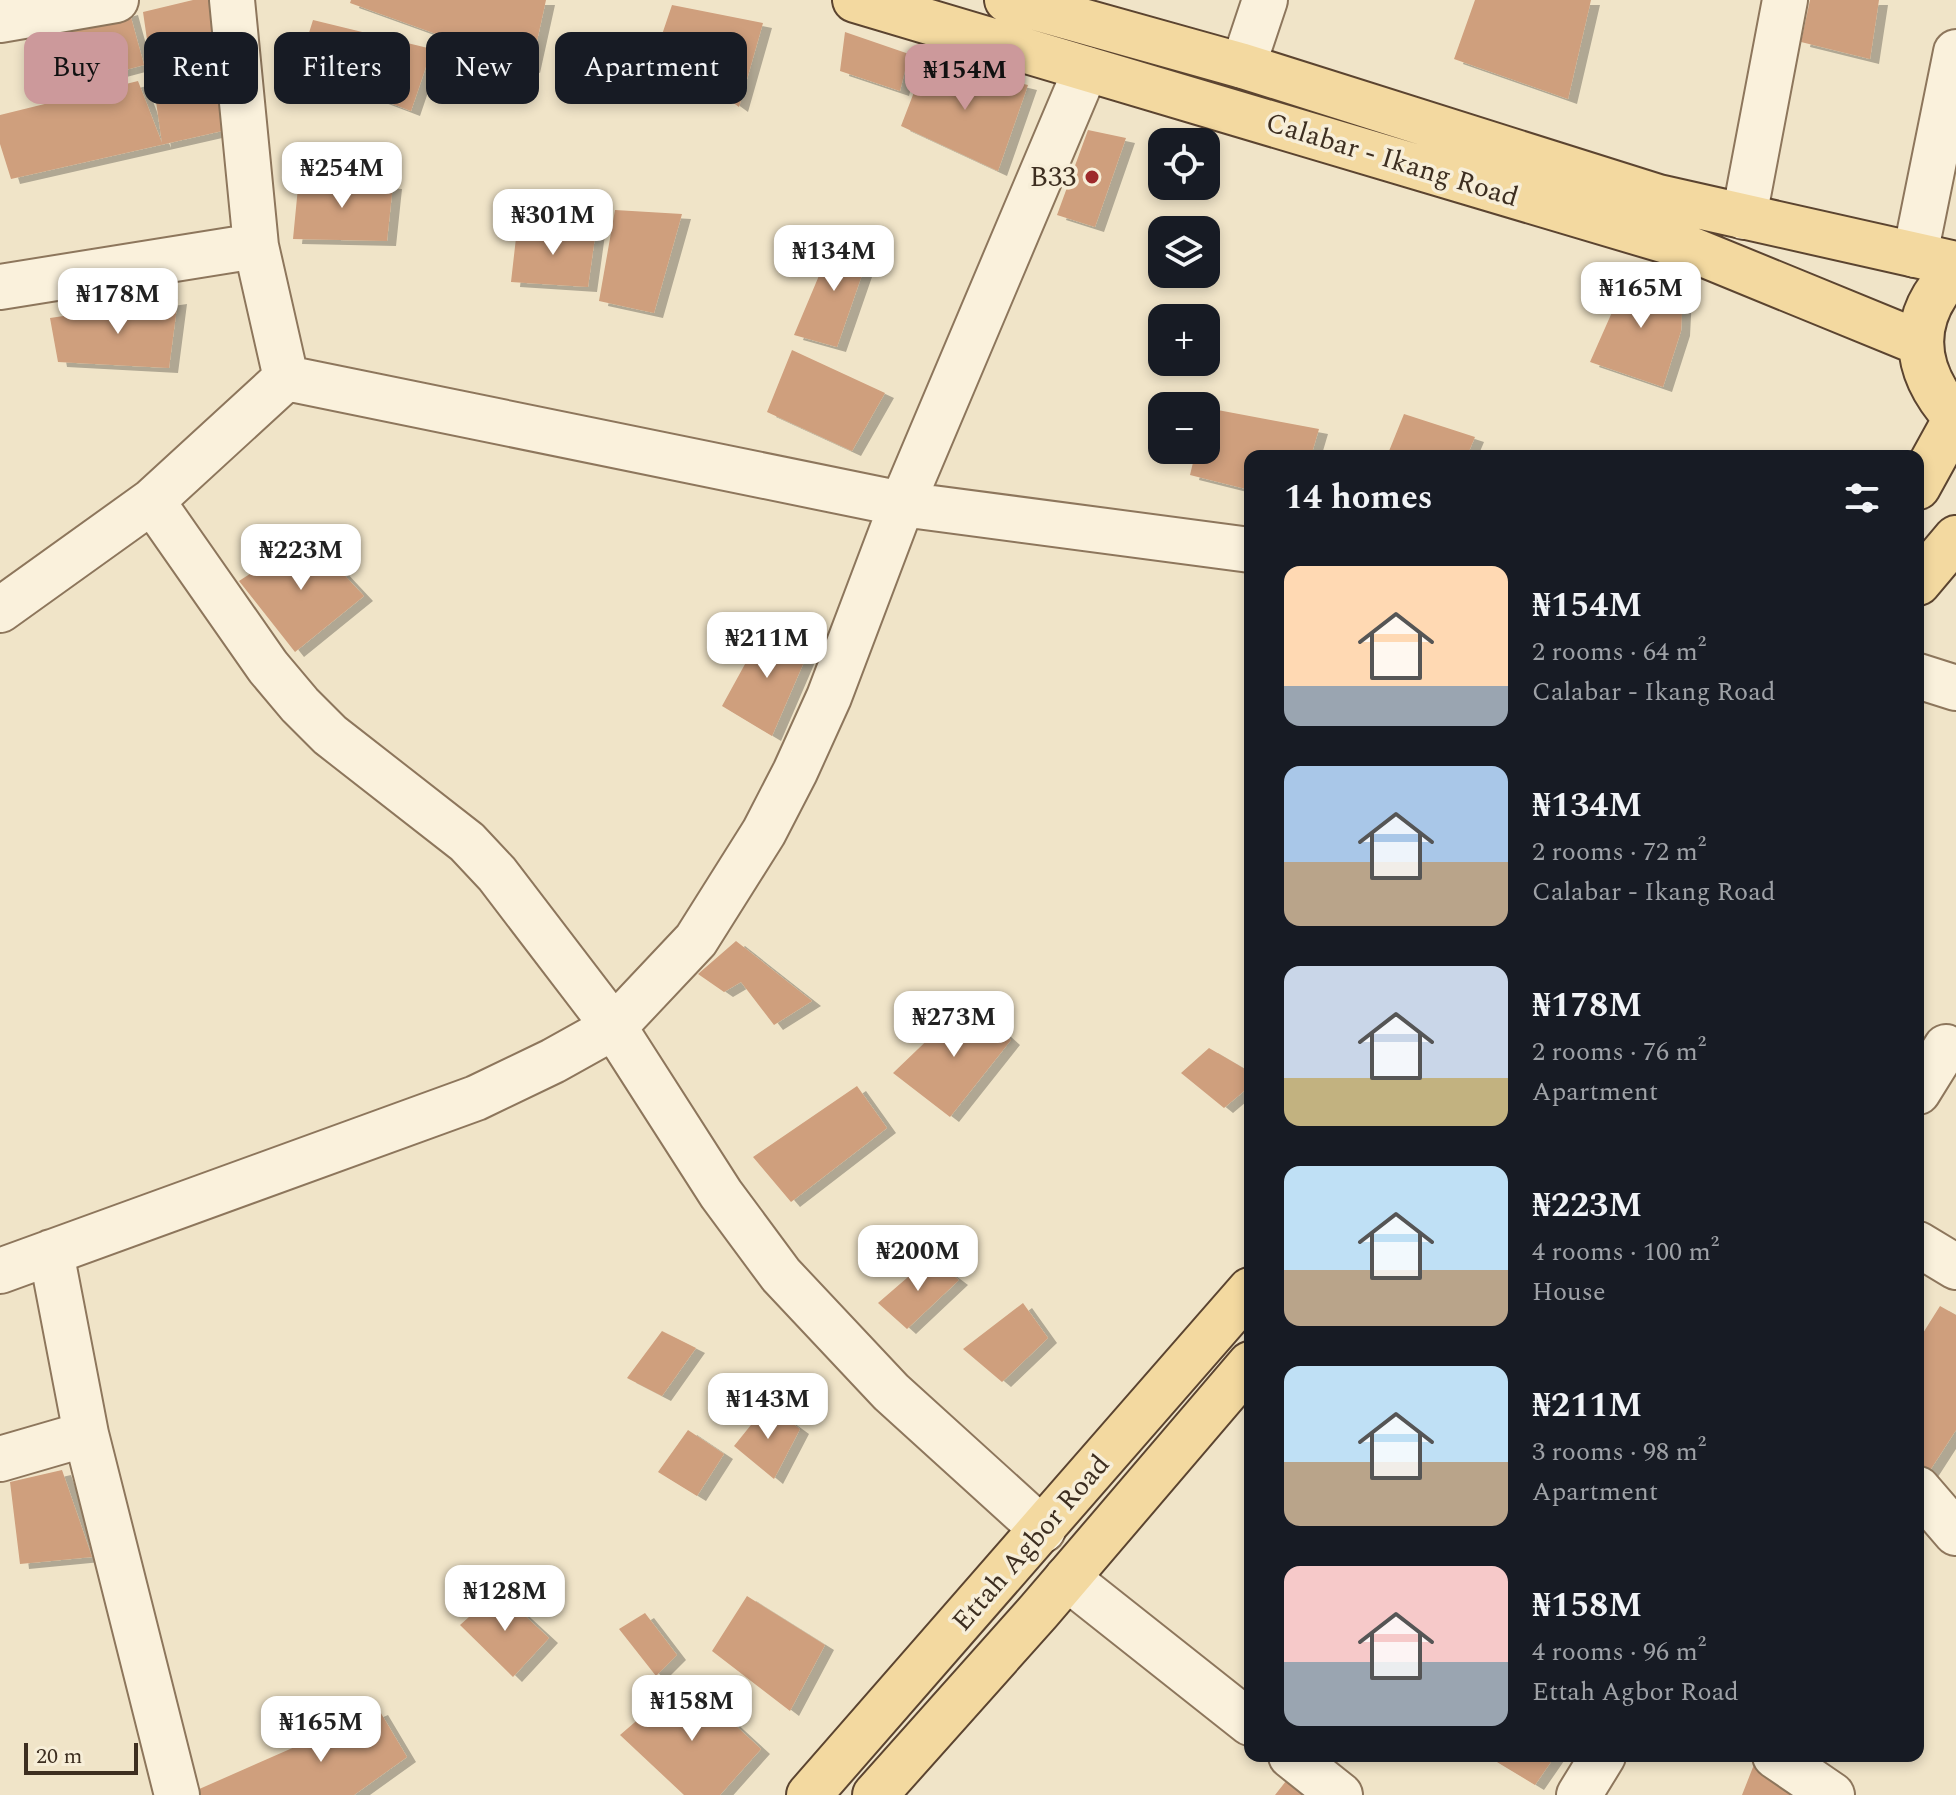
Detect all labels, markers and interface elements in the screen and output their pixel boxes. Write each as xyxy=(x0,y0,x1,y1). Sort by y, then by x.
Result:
chip: Buy xyxy=(24,32,128,104)
chip: Rent xyxy=(144,32,258,104)
chip: Filters xyxy=(274,32,410,104)
chip: New xyxy=(426,32,539,104)
chip: Apartment xyxy=(555,32,747,104)
pin: ₦154M xyxy=(909,44,1021,112)
text: ₦154M xyxy=(923,50,1007,90)
street label: Calabar - Ikang Road xyxy=(1260,101,1524,219)
map controls xyxy=(1148,128,1220,464)
button: locate xyxy=(1148,128,1220,200)
pin: ₦254M xyxy=(286,142,398,210)
text: ₦254M xyxy=(300,148,384,188)
place label: B33 xyxy=(1030,156,1076,199)
marker: B33 xyxy=(1083,168,1101,186)
pin: ₦301M xyxy=(497,189,609,257)
text: ₦301M xyxy=(511,195,595,235)
button: layers xyxy=(1148,216,1220,288)
pin: ₦134M xyxy=(778,225,890,293)
text: ₦134M xyxy=(792,231,876,271)
pin: ₦165M xyxy=(1585,262,1697,330)
pin: ₦178M xyxy=(62,268,174,336)
text: ₦165M xyxy=(1599,268,1683,308)
text: ₦178M xyxy=(76,274,160,314)
button: + xyxy=(1148,304,1220,376)
button: − xyxy=(1148,392,1220,464)
text: 14 homes xyxy=(1284,472,1433,524)
icon: filters xyxy=(1840,476,1884,520)
pin: ₦223M xyxy=(245,524,357,592)
text: ₦223M xyxy=(259,530,343,570)
text: ₦154M xyxy=(1532,580,1642,632)
icon: home xyxy=(1348,598,1444,694)
pin: ₦211M xyxy=(711,612,823,680)
text: ₦211M xyxy=(725,618,809,658)
text: 2 rooms · 64 m² xyxy=(1532,632,1706,672)
text: Calabar - Ikang Road xyxy=(1532,672,1775,712)
text: ₦134M xyxy=(1532,780,1642,832)
icon: home xyxy=(1348,798,1444,894)
text: 2 rooms · 72 m² xyxy=(1532,832,1706,872)
text: Calabar - Ikang Road xyxy=(1532,872,1775,912)
text: ₦178M xyxy=(1532,980,1642,1032)
pin: ₦273M xyxy=(898,991,1010,1059)
text: ₦273M xyxy=(912,997,996,1037)
icon: home xyxy=(1348,998,1444,1094)
text: 2 rooms · 76 m² xyxy=(1532,1032,1706,1072)
text: Apartment xyxy=(1532,1072,1658,1112)
text: ₦223M xyxy=(1532,1180,1642,1232)
icon: home xyxy=(1348,1198,1444,1294)
pin: ₦200M xyxy=(862,1225,974,1293)
text: ₦200M xyxy=(876,1231,960,1271)
text: 4 rooms · 100 m² xyxy=(1532,1232,1719,1272)
text: House xyxy=(1532,1272,1606,1312)
pin: ₦143M xyxy=(712,1373,824,1441)
text: ₦143M xyxy=(726,1379,810,1419)
text: ₦211M xyxy=(1532,1380,1642,1432)
icon: home xyxy=(1348,1398,1444,1494)
text: 3 rooms · 98 m² xyxy=(1532,1432,1706,1472)
street label: Ettah Agbor Road xyxy=(942,1445,1120,1641)
text: Apartment xyxy=(1532,1472,1658,1512)
pin: ₦128M xyxy=(449,1565,561,1633)
text: ₦128M xyxy=(463,1571,547,1611)
text: ₦158M xyxy=(1532,1580,1642,1632)
icon: home xyxy=(1348,1598,1444,1694)
text: 4 rooms · 96 m² xyxy=(1532,1632,1706,1672)
text: Ettah Agbor Road xyxy=(1532,1672,1739,1712)
pin: ₦158M xyxy=(636,1675,748,1743)
text: ₦158M xyxy=(650,1681,734,1721)
pin: ₦165M xyxy=(265,1696,377,1764)
text: ₦165M xyxy=(279,1702,363,1742)
scale bar xyxy=(24,1739,138,1775)
text: 20 m xyxy=(36,1740,82,1773)

